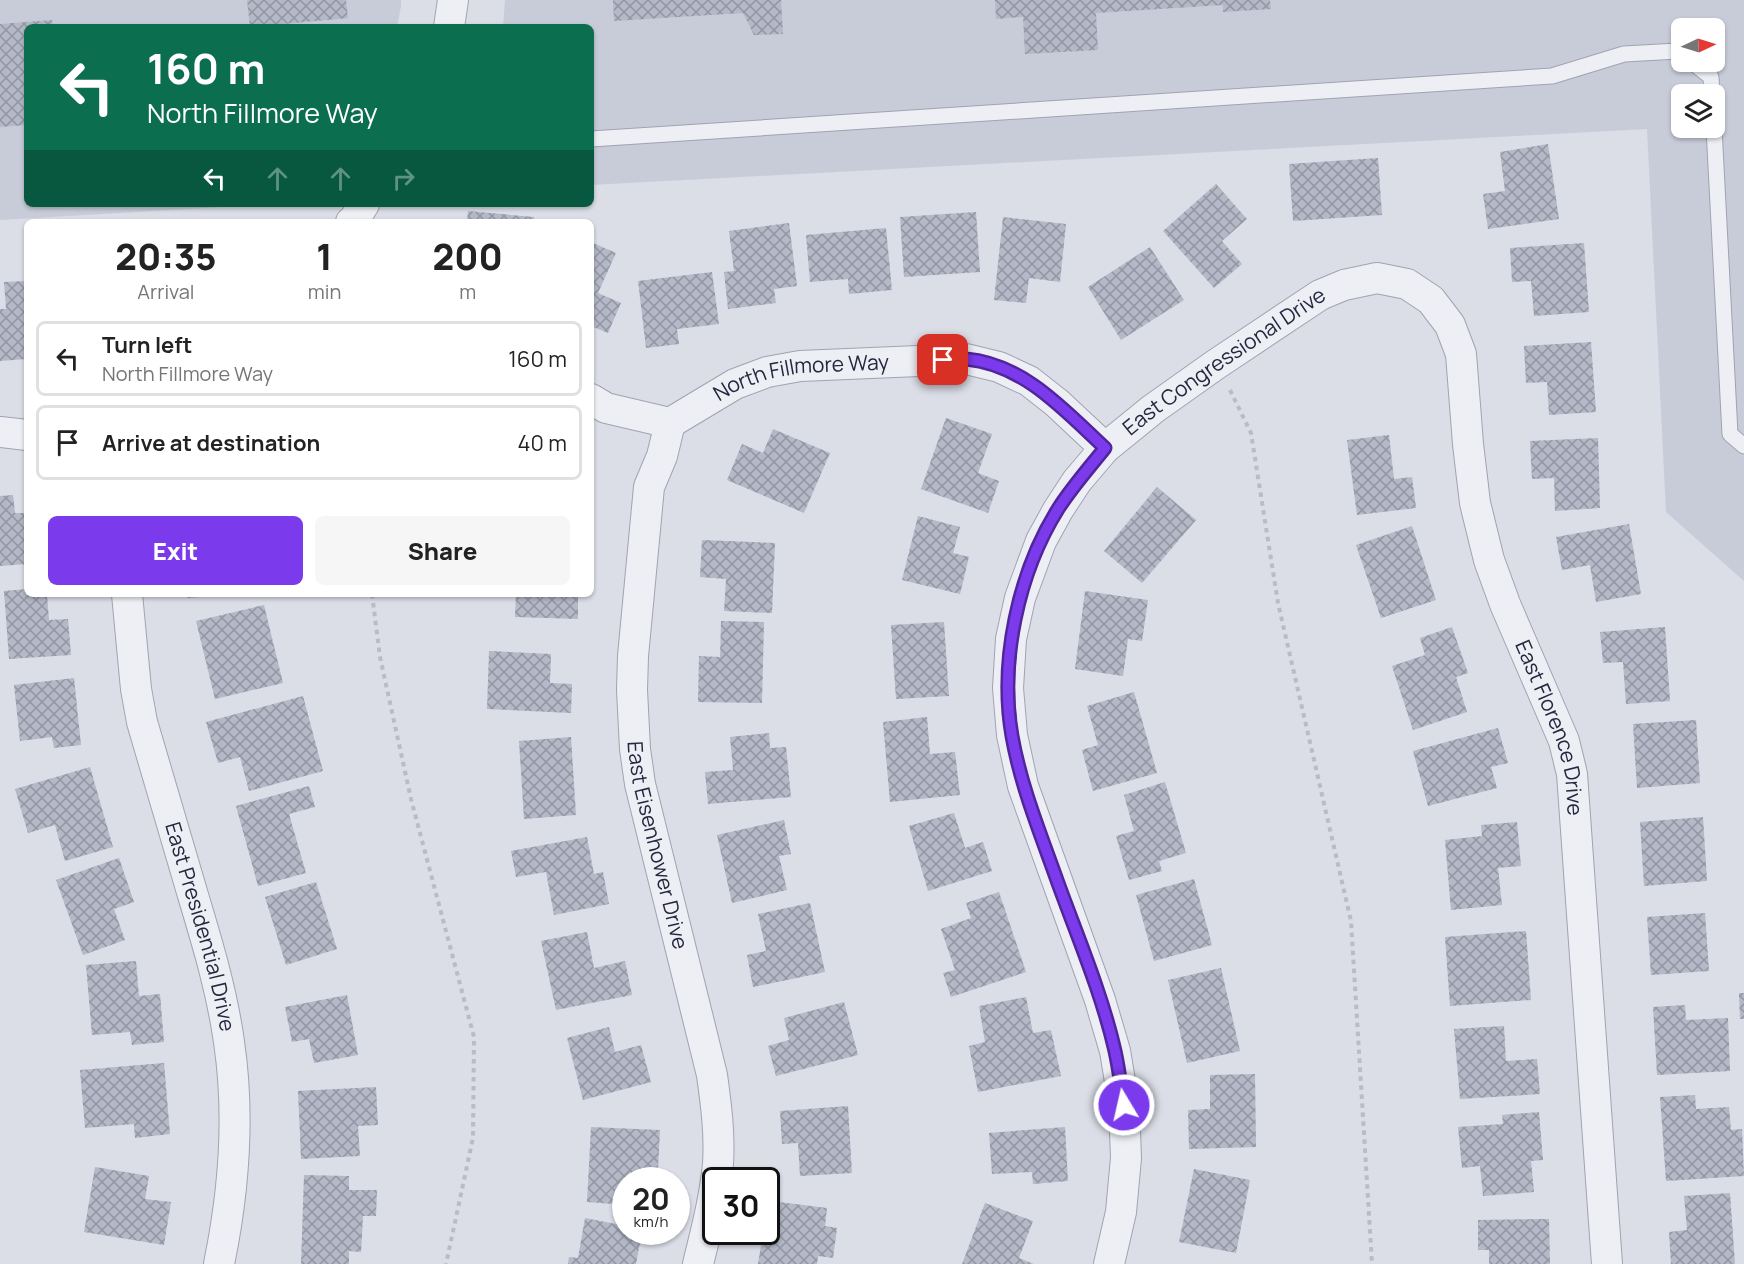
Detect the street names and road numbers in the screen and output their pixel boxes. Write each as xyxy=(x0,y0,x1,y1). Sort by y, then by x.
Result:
street label: East Congressional Drive xyxy=(1117,280,1331,441)
street label: North Fillmore Way xyxy=(708,347,890,407)
street label: East Florence Drive xyxy=(1509,636,1590,816)
street label: East Eisenhower Drive xyxy=(622,740,695,952)
street label: East Presidential Drive xyxy=(159,819,242,1033)

